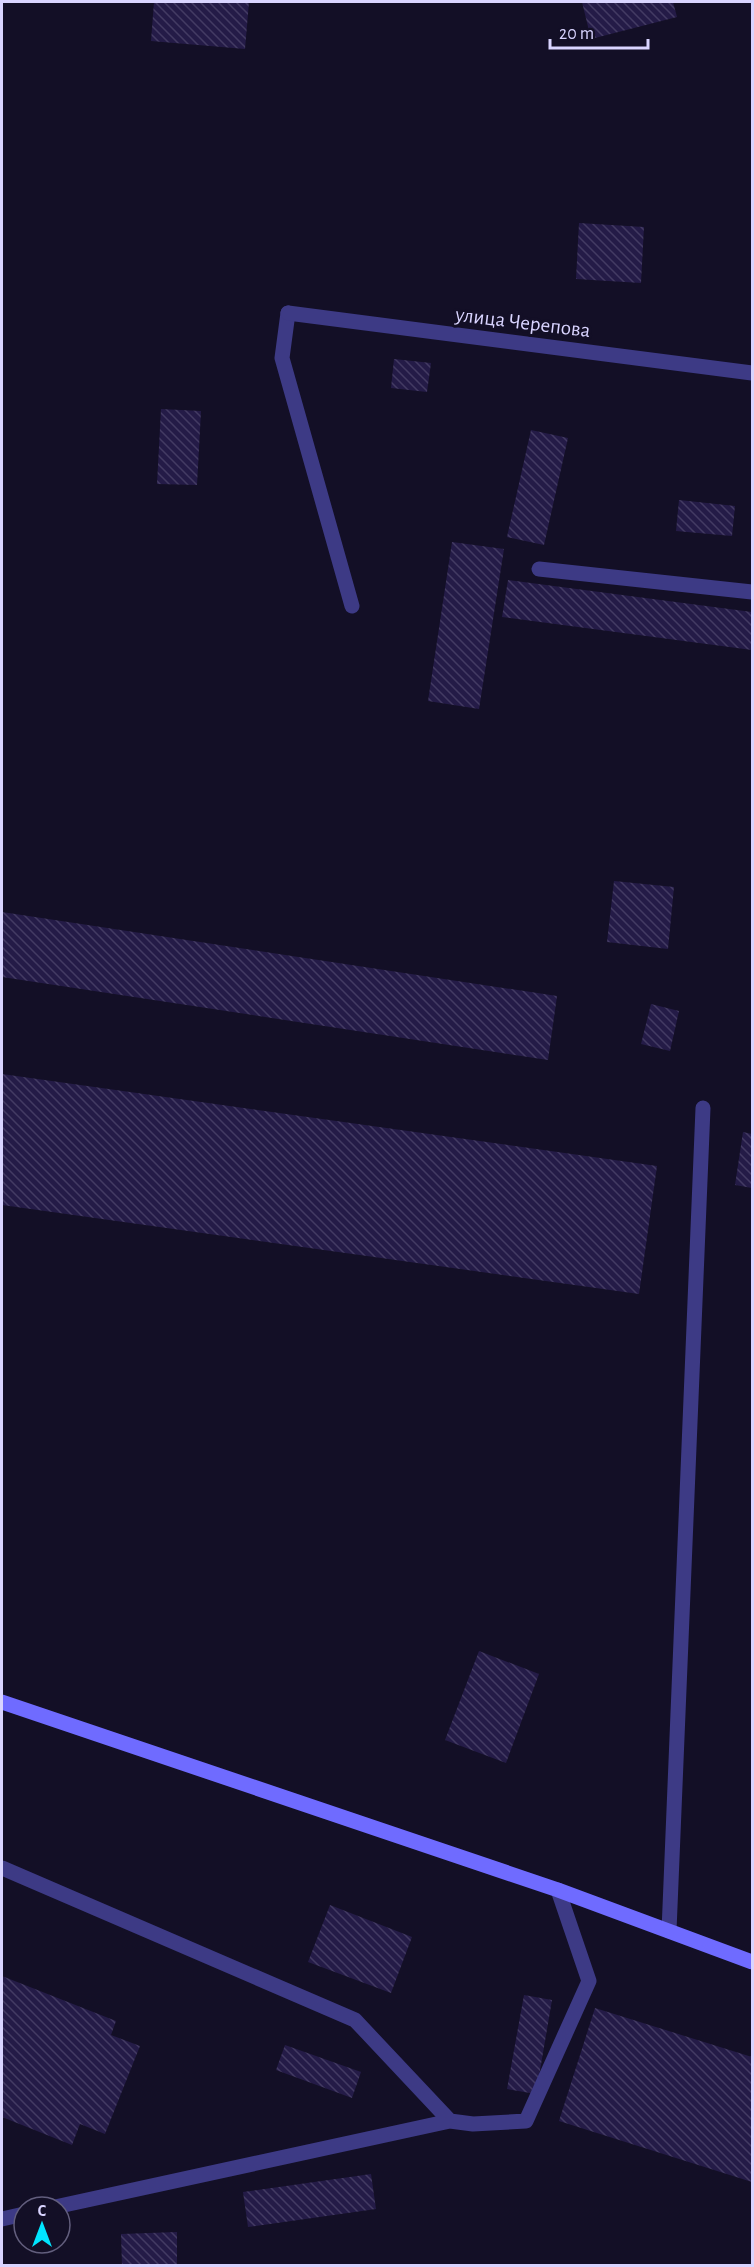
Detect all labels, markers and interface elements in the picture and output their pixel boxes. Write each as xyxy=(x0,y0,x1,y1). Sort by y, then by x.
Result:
scale bar xyxy=(550,12,648,50)
text: 20 m xyxy=(559,25,594,43)
street label: улица Черепова xyxy=(453,304,592,341)
north arrow xyxy=(12,2195,72,2255)
text: С xyxy=(38,2203,47,2219)

